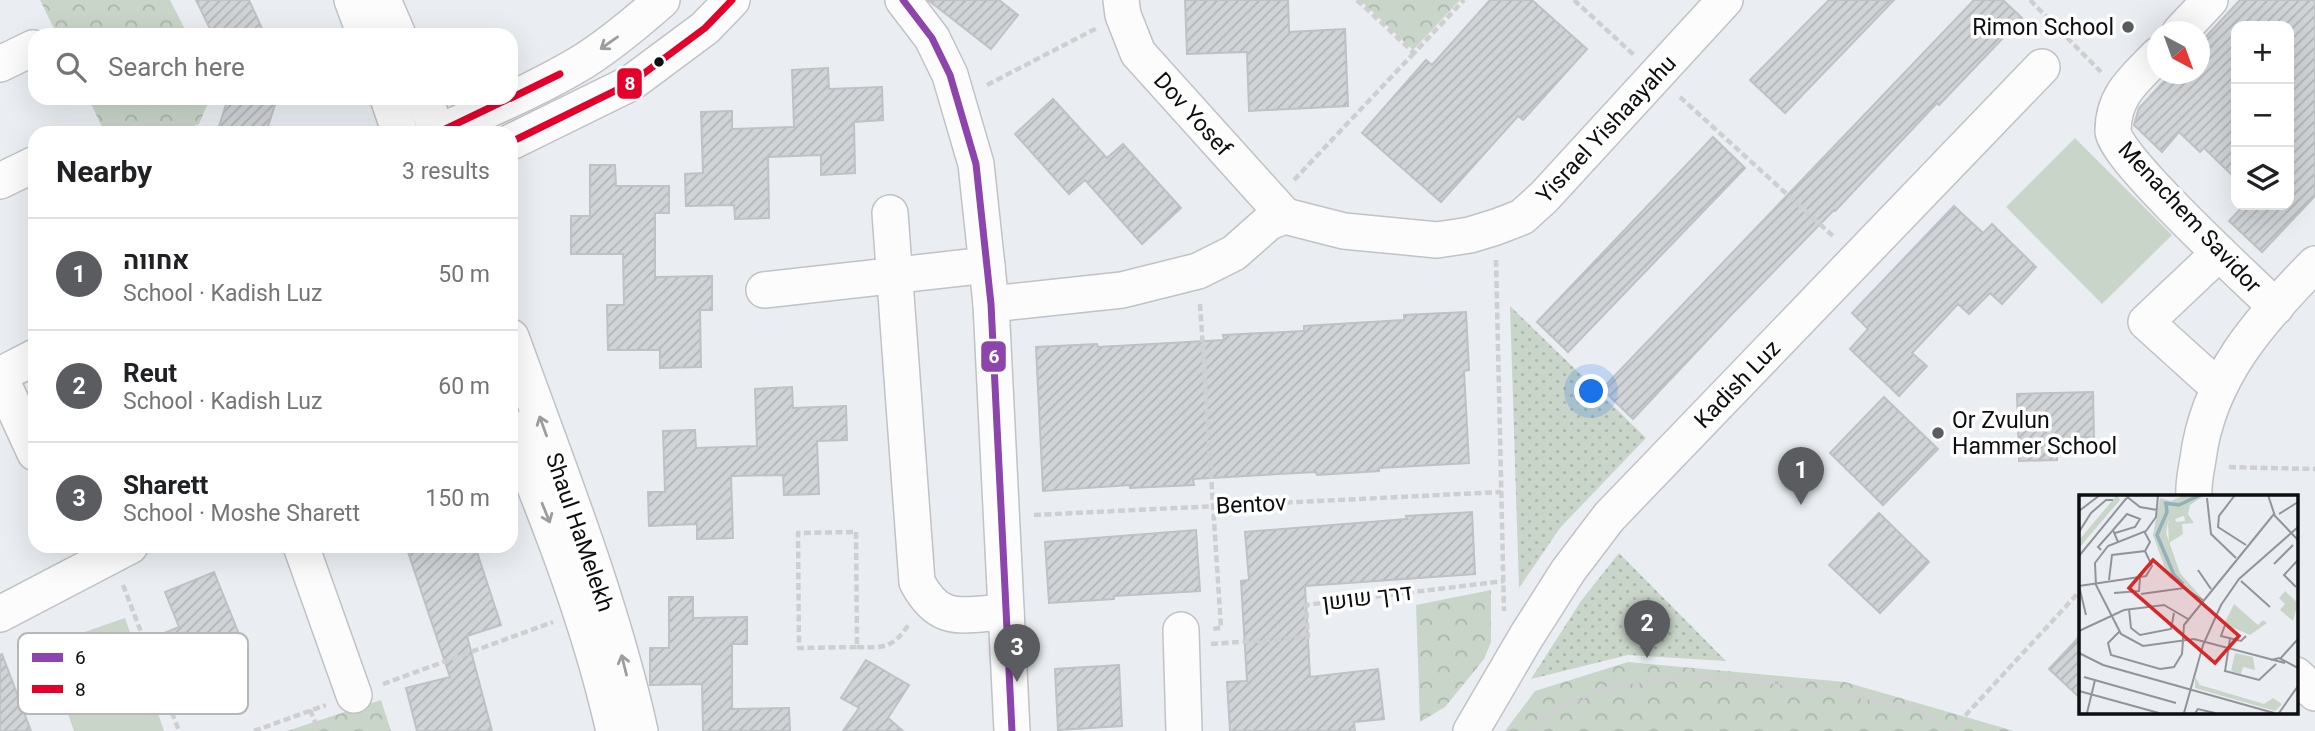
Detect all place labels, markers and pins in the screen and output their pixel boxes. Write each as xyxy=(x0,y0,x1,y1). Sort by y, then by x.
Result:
place label: Rimon School xyxy=(1972,14,2114,41)
marker: Rimon School xyxy=(2120,19,2136,35)
unlabelled marker xyxy=(652,55,666,69)
place label: Or Zvulun Hammer School xyxy=(1952,407,2117,460)
marker: Or Zvulun Hammer School xyxy=(1930,425,1946,441)
pin: 1 xyxy=(1778,447,1824,505)
pin: 2 xyxy=(1624,600,1670,658)
pin: 3 xyxy=(994,624,1040,682)

